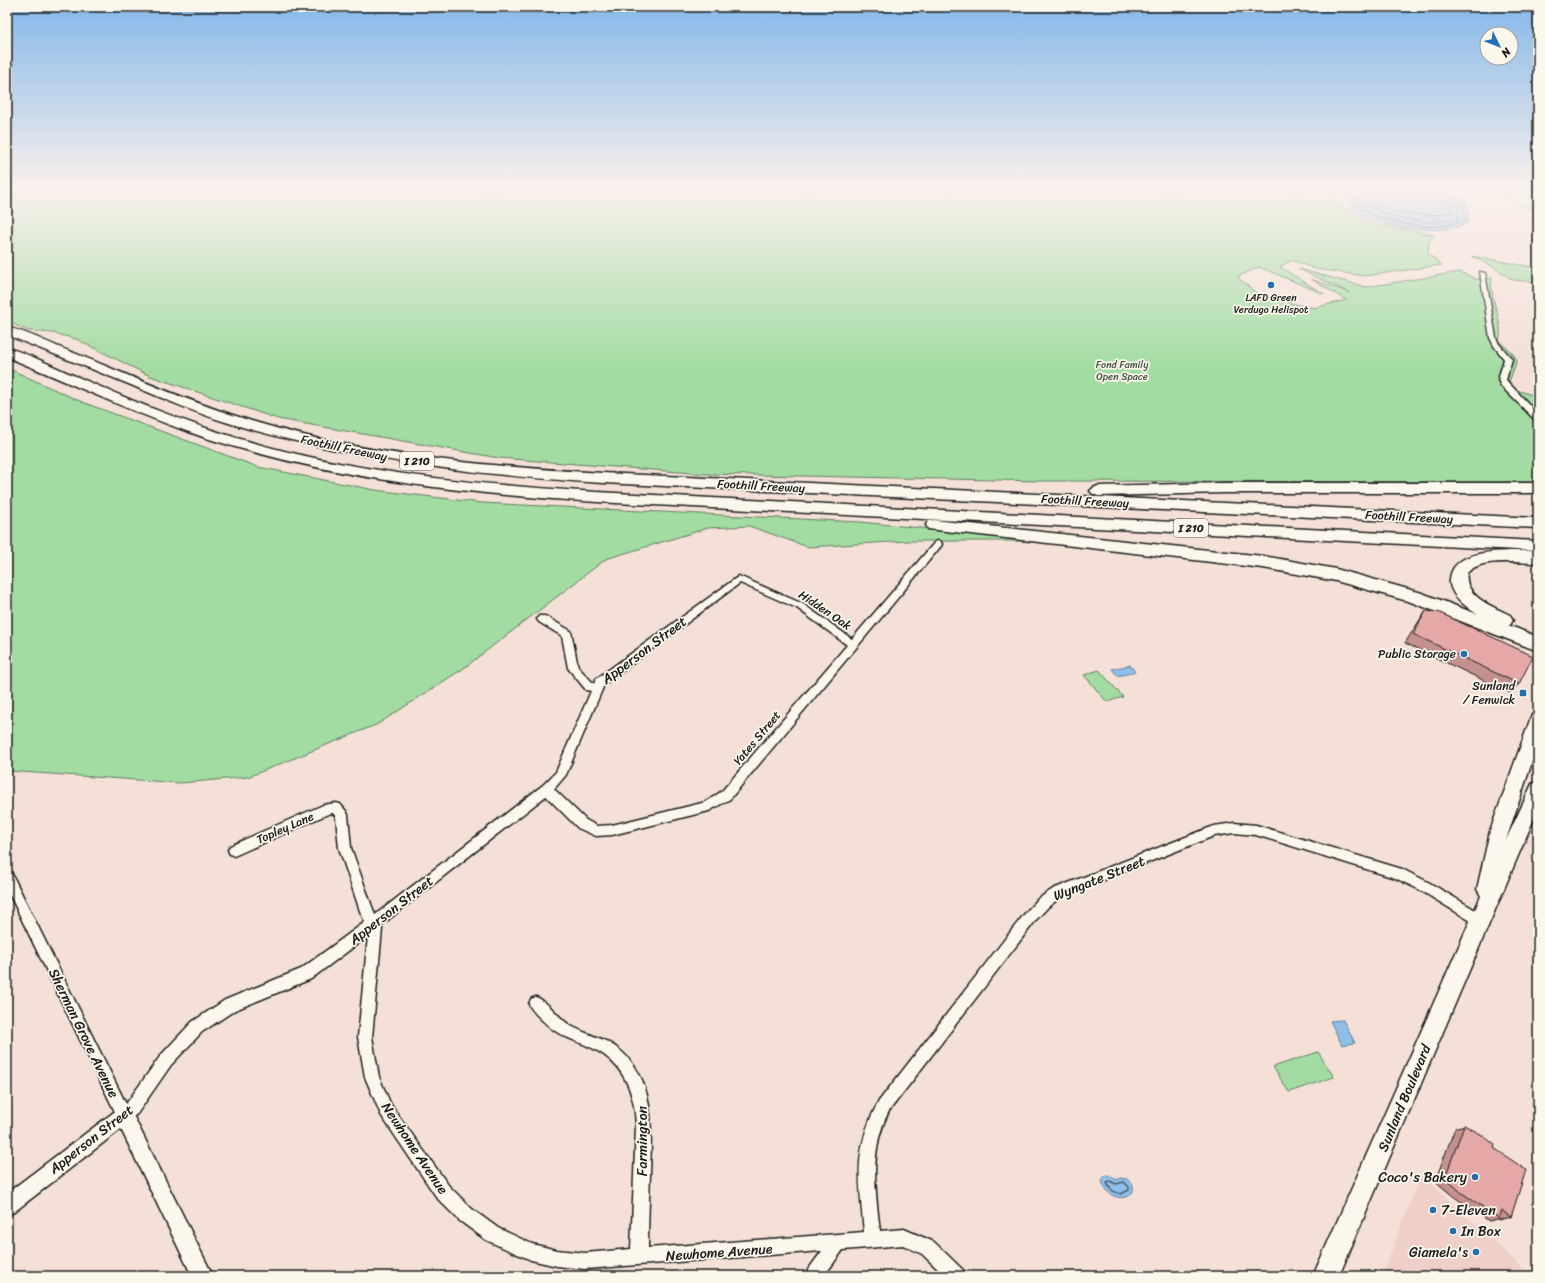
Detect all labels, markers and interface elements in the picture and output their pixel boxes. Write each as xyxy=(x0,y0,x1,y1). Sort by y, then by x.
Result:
north arrow xyxy=(1479,26,1519,66)
text: N xyxy=(1496,42,1516,62)
marker: LAFD Green Verdugo Helispot xyxy=(1266,280,1276,290)
place label: LAFD Green Verdugo Helispot xyxy=(1234,289,1309,319)
park label: Fond Family Open Space xyxy=(1096,356,1149,386)
street label: Foothill Freeway xyxy=(299,428,390,468)
road number: I 210 xyxy=(400,452,434,470)
street label: Foothill Freeway xyxy=(717,473,806,499)
street label: Foothill Freeway xyxy=(1041,488,1130,514)
street label: Foothill Freeway xyxy=(1365,504,1454,530)
road number: I 210 xyxy=(1174,519,1208,537)
street label: Hidden Oak xyxy=(794,584,857,636)
street label: Apperson Street xyxy=(595,610,693,692)
place label: Public Storage xyxy=(1378,643,1456,665)
marker: Public Storage xyxy=(1459,649,1469,659)
place label: Sunland / Fenwick xyxy=(1463,675,1517,711)
marker: Sunland / Fenwick xyxy=(1518,688,1528,698)
street label: Yates Street xyxy=(727,706,787,770)
street label: Topley Lane xyxy=(253,806,317,850)
street label: Wyngate Street xyxy=(1049,849,1149,908)
street label: Apperson Street xyxy=(343,869,439,952)
street label: Sherman Grove Avenue xyxy=(41,964,126,1102)
street label: Sunland Boulevard xyxy=(1371,1039,1439,1156)
street label: Newhome Avenue xyxy=(374,1097,455,1200)
street label: Apperson Street xyxy=(43,1098,139,1181)
street label: Farmington xyxy=(630,1105,655,1176)
place label: Coco's Bakery xyxy=(1378,1165,1468,1190)
marker: Coco's Bakery xyxy=(1470,1172,1480,1182)
place label: 7-Eleven xyxy=(1441,1198,1496,1223)
marker: 7-Eleven xyxy=(1428,1205,1438,1215)
place label: In Box xyxy=(1460,1219,1502,1244)
marker: In Box xyxy=(1448,1226,1458,1236)
street label: Newhome Avenue xyxy=(665,1236,773,1269)
place label: Giamela's xyxy=(1409,1240,1468,1265)
marker: Giamela's xyxy=(1471,1247,1481,1257)

